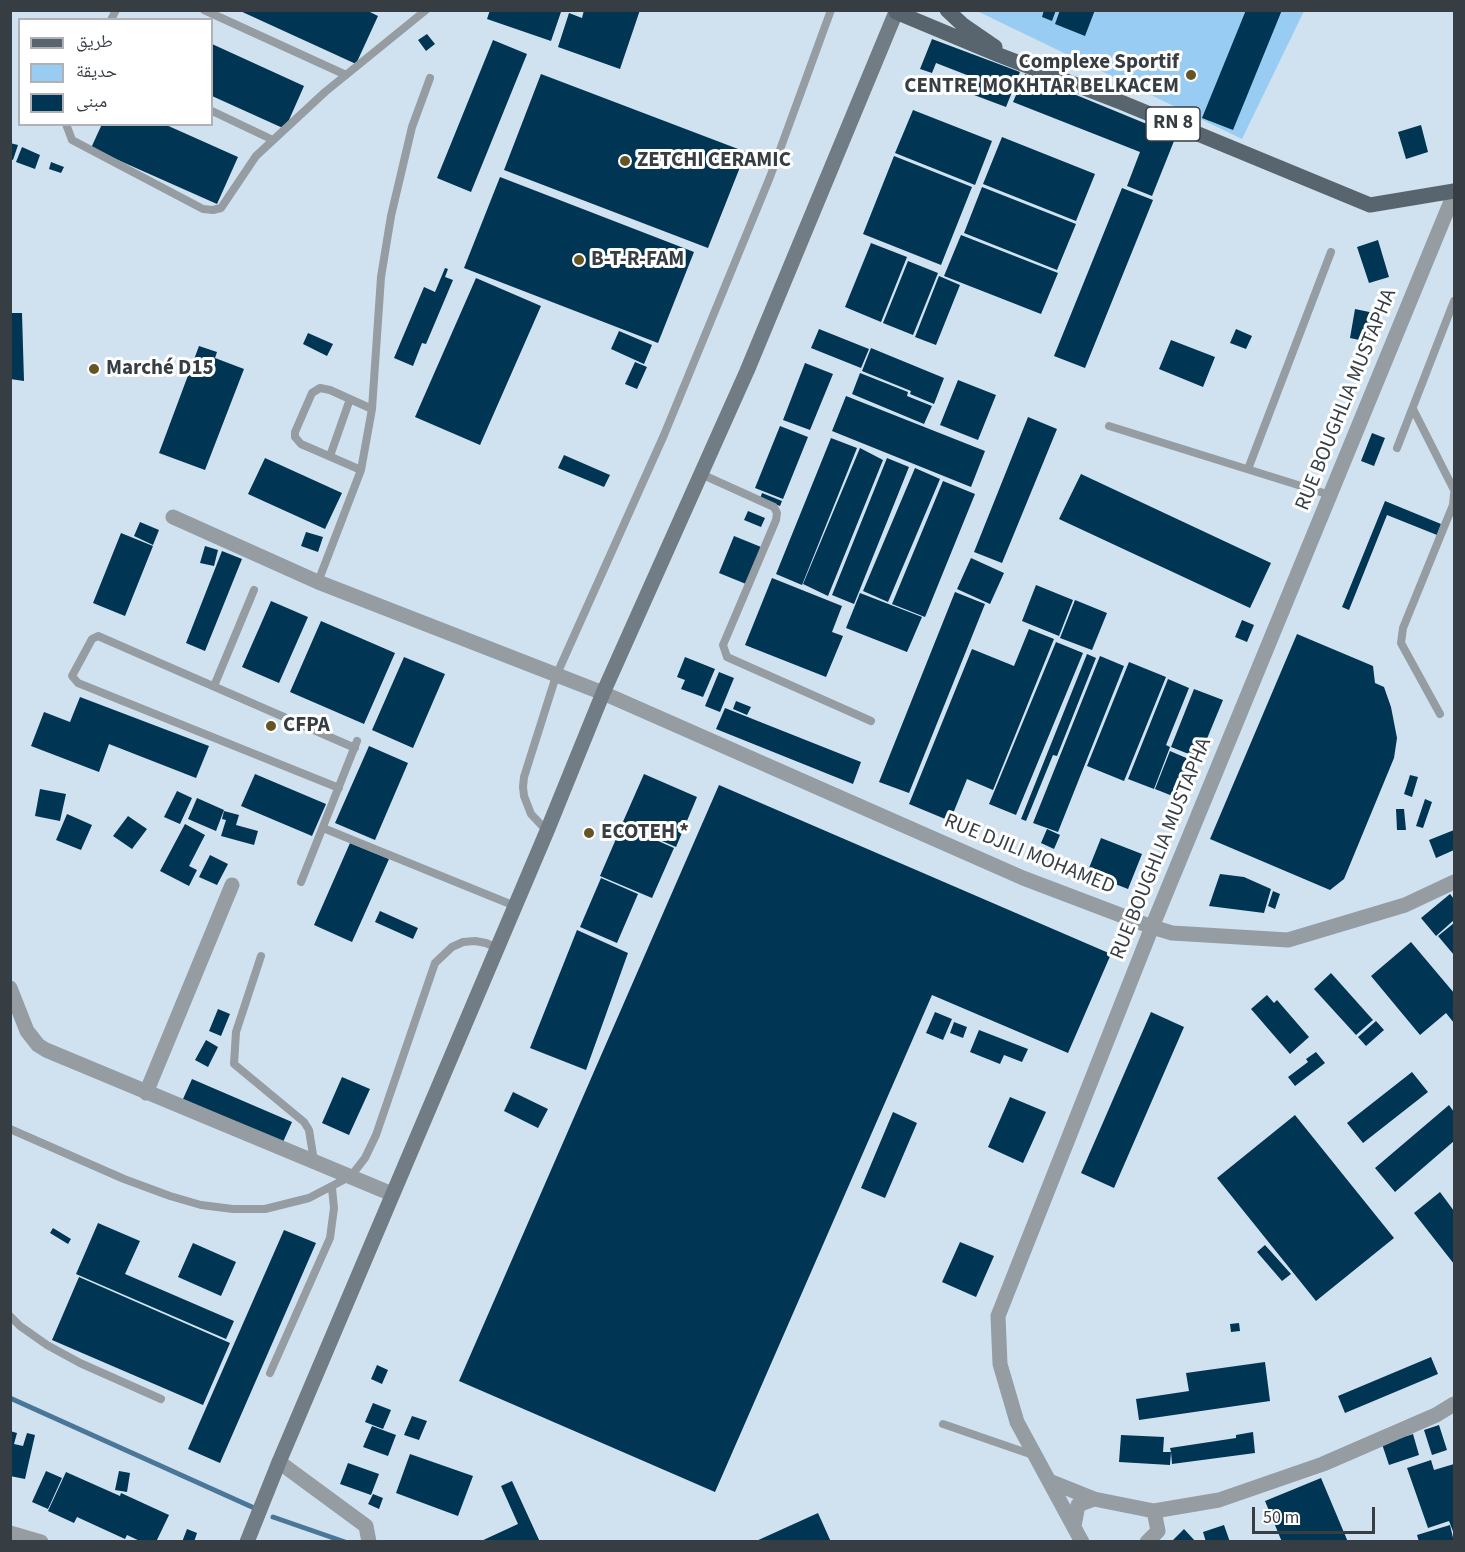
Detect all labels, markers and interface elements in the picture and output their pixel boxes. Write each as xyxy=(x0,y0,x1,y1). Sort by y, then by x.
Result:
legend xyxy=(18,18,213,126)
text: طريق xyxy=(76,29,113,54)
place label: Complexe Sportif CENTRE MOKHTAR BELKACEM xyxy=(904,50,1179,100)
text: حديقة xyxy=(76,59,117,84)
marker: Complexe Sportif CENTRE MOKHTAR BELKACEM xyxy=(1184,68,1198,82)
text: مبنى xyxy=(76,89,107,114)
road number: RN 8 xyxy=(1146,107,1200,141)
place label: ZETCHI CERAMIC xyxy=(637,148,791,174)
marker: ZETCHI CERAMIC xyxy=(618,154,632,168)
place label: B-T-R-FAM xyxy=(591,247,684,273)
marker: B-T-R-FAM xyxy=(572,253,586,267)
street label: RUE BOUGHLIA MUSTAPHA xyxy=(1291,286,1403,514)
place label: Marché D15 xyxy=(106,356,214,382)
marker: Marché D15 xyxy=(87,362,101,376)
place label: CFPA xyxy=(283,713,330,739)
marker: CFPA xyxy=(264,719,278,733)
street label: RUE BOUGHLIA MUSTAPHA xyxy=(1106,735,1218,963)
street label: RUE DJILI MOHAMED xyxy=(940,809,1118,901)
place label: ECOTEH * xyxy=(601,820,689,846)
marker: ECOTEH * xyxy=(582,826,596,840)
scale bar xyxy=(1255,1495,1378,1533)
text: 50 m xyxy=(1263,1505,1299,1530)

